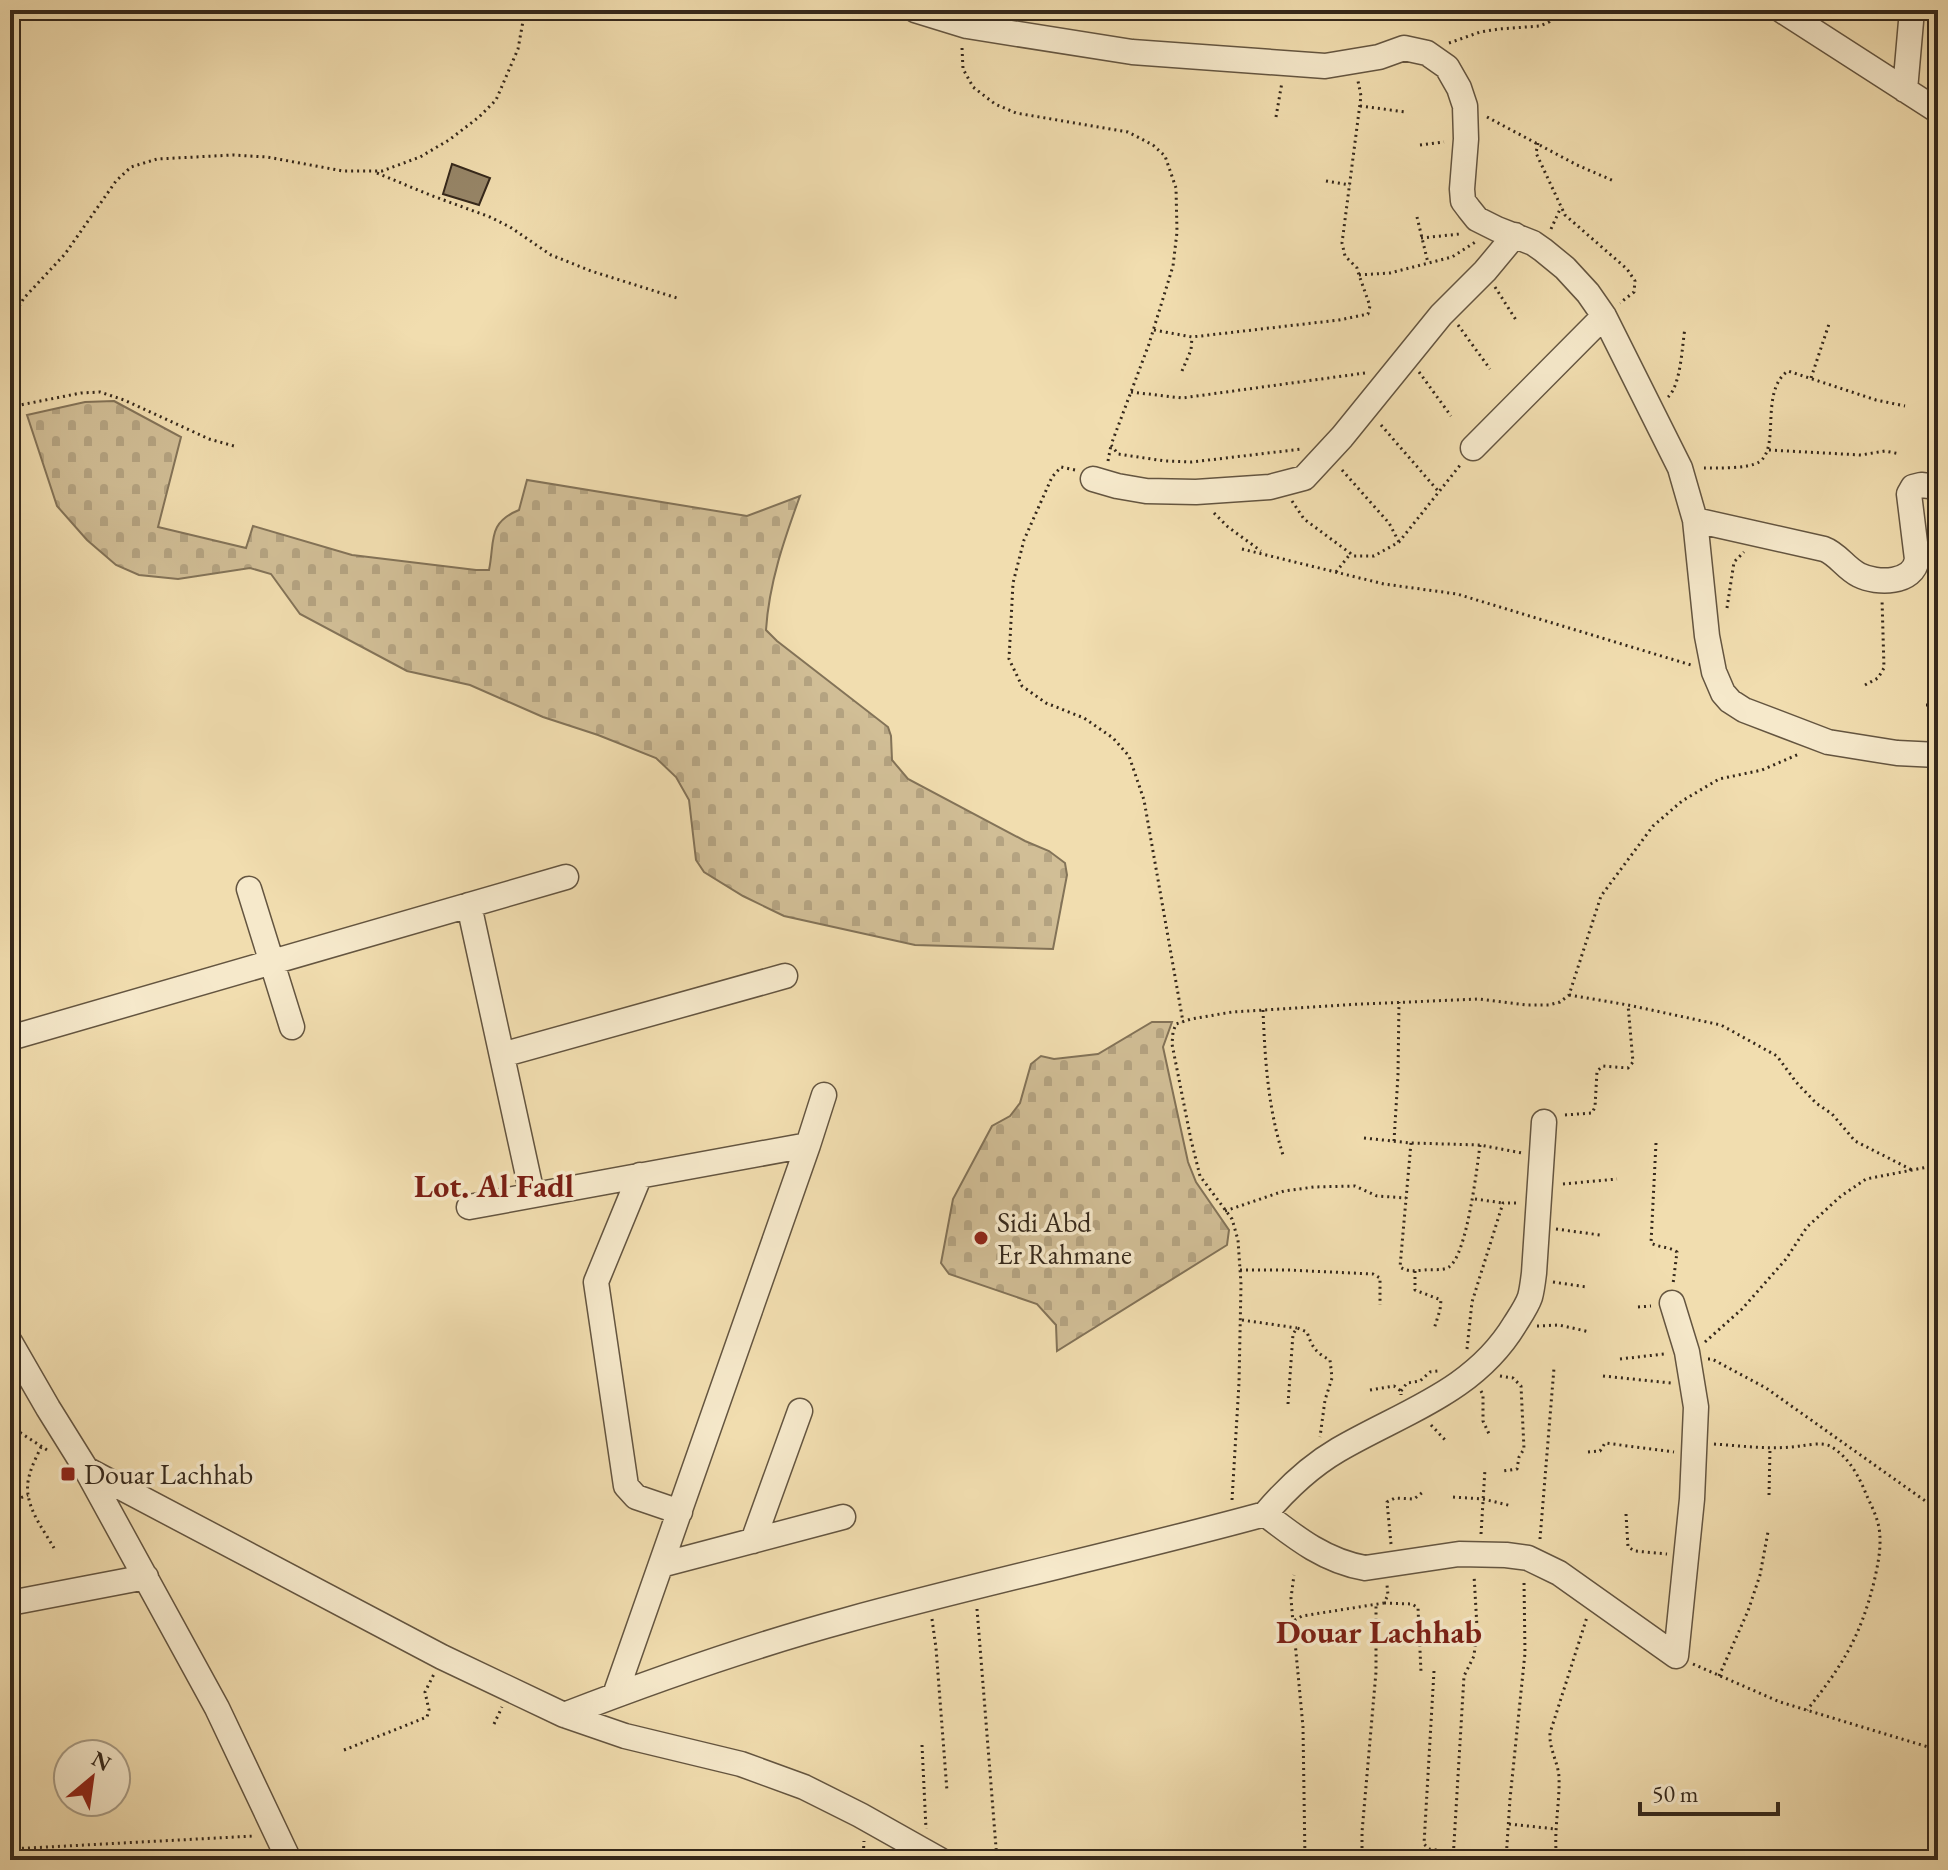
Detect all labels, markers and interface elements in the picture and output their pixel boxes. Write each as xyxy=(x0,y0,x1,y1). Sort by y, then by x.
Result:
district label: Lot. Al Fadl xyxy=(414,1165,574,1207)
place label: Sidi Abd Er Rahmane xyxy=(997,1204,1132,1272)
marker: Sidi Abd Er Rahmane xyxy=(972,1229,990,1247)
place label: Douar Lachhab xyxy=(84,1456,253,1492)
marker: Douar Lachhab xyxy=(59,1465,77,1483)
district label: Douar Lachhab xyxy=(1276,1611,1482,1653)
north arrow xyxy=(52,1738,132,1818)
text: N xyxy=(87,1744,116,1778)
scale bar xyxy=(1640,1766,1778,1816)
text: 50 m xyxy=(1652,1778,1699,1809)

